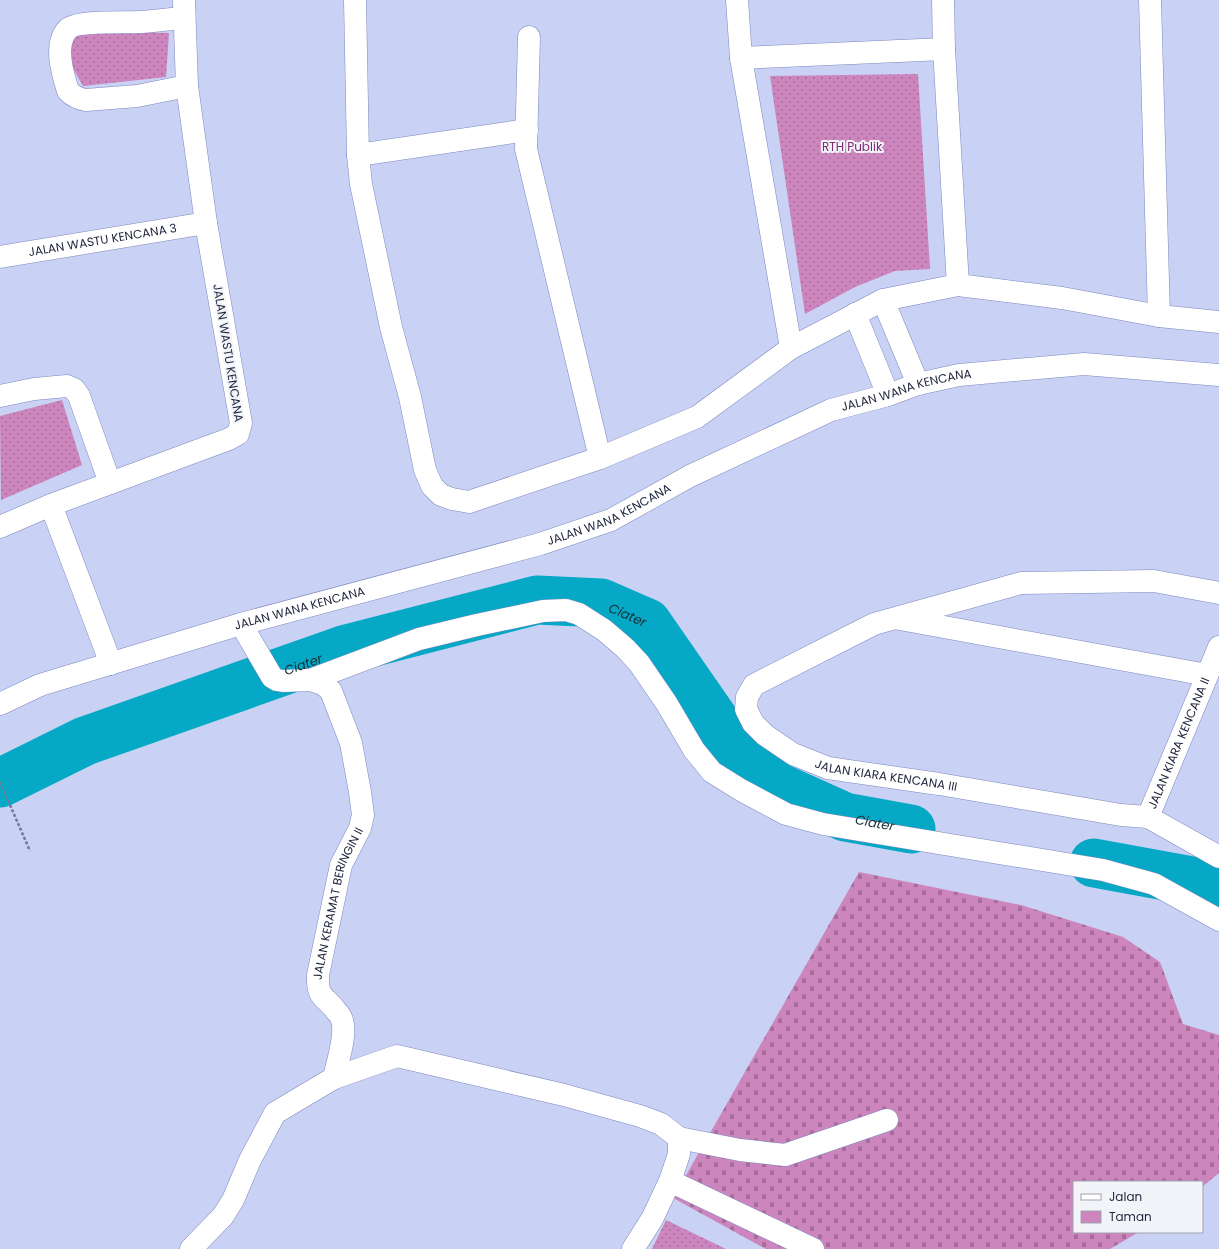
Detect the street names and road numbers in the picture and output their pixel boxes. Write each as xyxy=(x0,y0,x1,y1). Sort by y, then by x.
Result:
street label: JALAN WASTU KENCANA 3 xyxy=(27,219,178,260)
street label: JALAN WASTU KENCANA xyxy=(209,283,248,423)
street label: JALAN WANA KENCANA xyxy=(839,365,972,415)
street label: JALAN WANA KENCANA xyxy=(545,479,674,549)
street label: JALAN WANA KENCANA xyxy=(232,582,367,634)
street label: JALAN KIARA KENCANA II xyxy=(1143,675,1213,811)
street label: JALAN KIARA KENCANA III xyxy=(813,755,959,795)
street label: JALAN KERAMAT BERINGIN II xyxy=(309,824,367,980)

